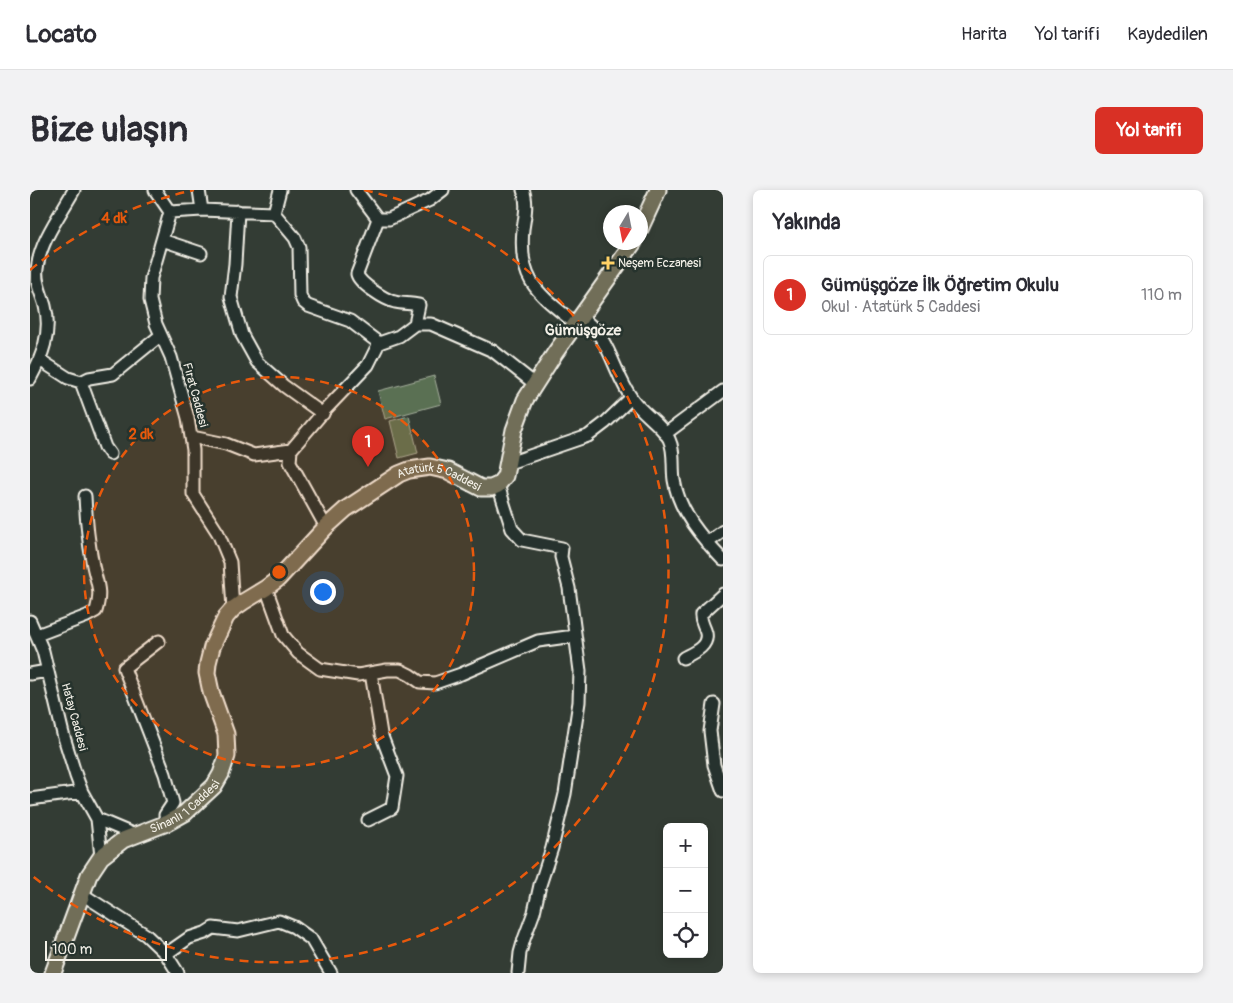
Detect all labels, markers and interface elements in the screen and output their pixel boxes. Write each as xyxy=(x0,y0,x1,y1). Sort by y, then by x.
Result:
text: Locato xyxy=(25,20,97,49)
text: Harita xyxy=(961,23,1007,46)
text: Yol tarifi xyxy=(1035,23,1099,46)
text: Kaydedilen xyxy=(1127,23,1208,46)
button: Yol tarifi xyxy=(1095,107,1203,154)
text: Bize ulaşın xyxy=(30,108,188,152)
north arrow xyxy=(603,205,648,250)
text: 4 dk xyxy=(101,209,128,228)
text: Yakında xyxy=(773,209,840,236)
place label: Neşem Eczanesi xyxy=(618,256,701,271)
marker: Neşem Eczanesi xyxy=(602,257,614,269)
text: Gümüşgöze İlk Öğretim Okulu xyxy=(821,273,1059,297)
text: 1 xyxy=(787,285,793,305)
text: 110 m xyxy=(1141,285,1182,305)
text: Okul · Atatürk 5 Caddesi xyxy=(821,297,980,317)
district label: Gümüşgöze xyxy=(545,321,622,340)
street label: Fırat Caddesi xyxy=(179,361,211,429)
text: 2 dk xyxy=(128,425,154,444)
pin: 1 xyxy=(352,426,384,467)
street label: Atatürk 5 Caddesi xyxy=(394,459,484,494)
centre of rings xyxy=(270,563,288,581)
your location xyxy=(310,579,336,605)
street label: Hatay Caddesi xyxy=(58,681,90,753)
street label: Sinanlı 1 Caddesi xyxy=(148,777,223,836)
map controls xyxy=(663,823,708,958)
button: + xyxy=(663,823,708,868)
button: − xyxy=(663,868,708,913)
button: locate xyxy=(663,913,708,958)
scale bar xyxy=(45,938,168,961)
text: 100 m xyxy=(52,941,92,958)

